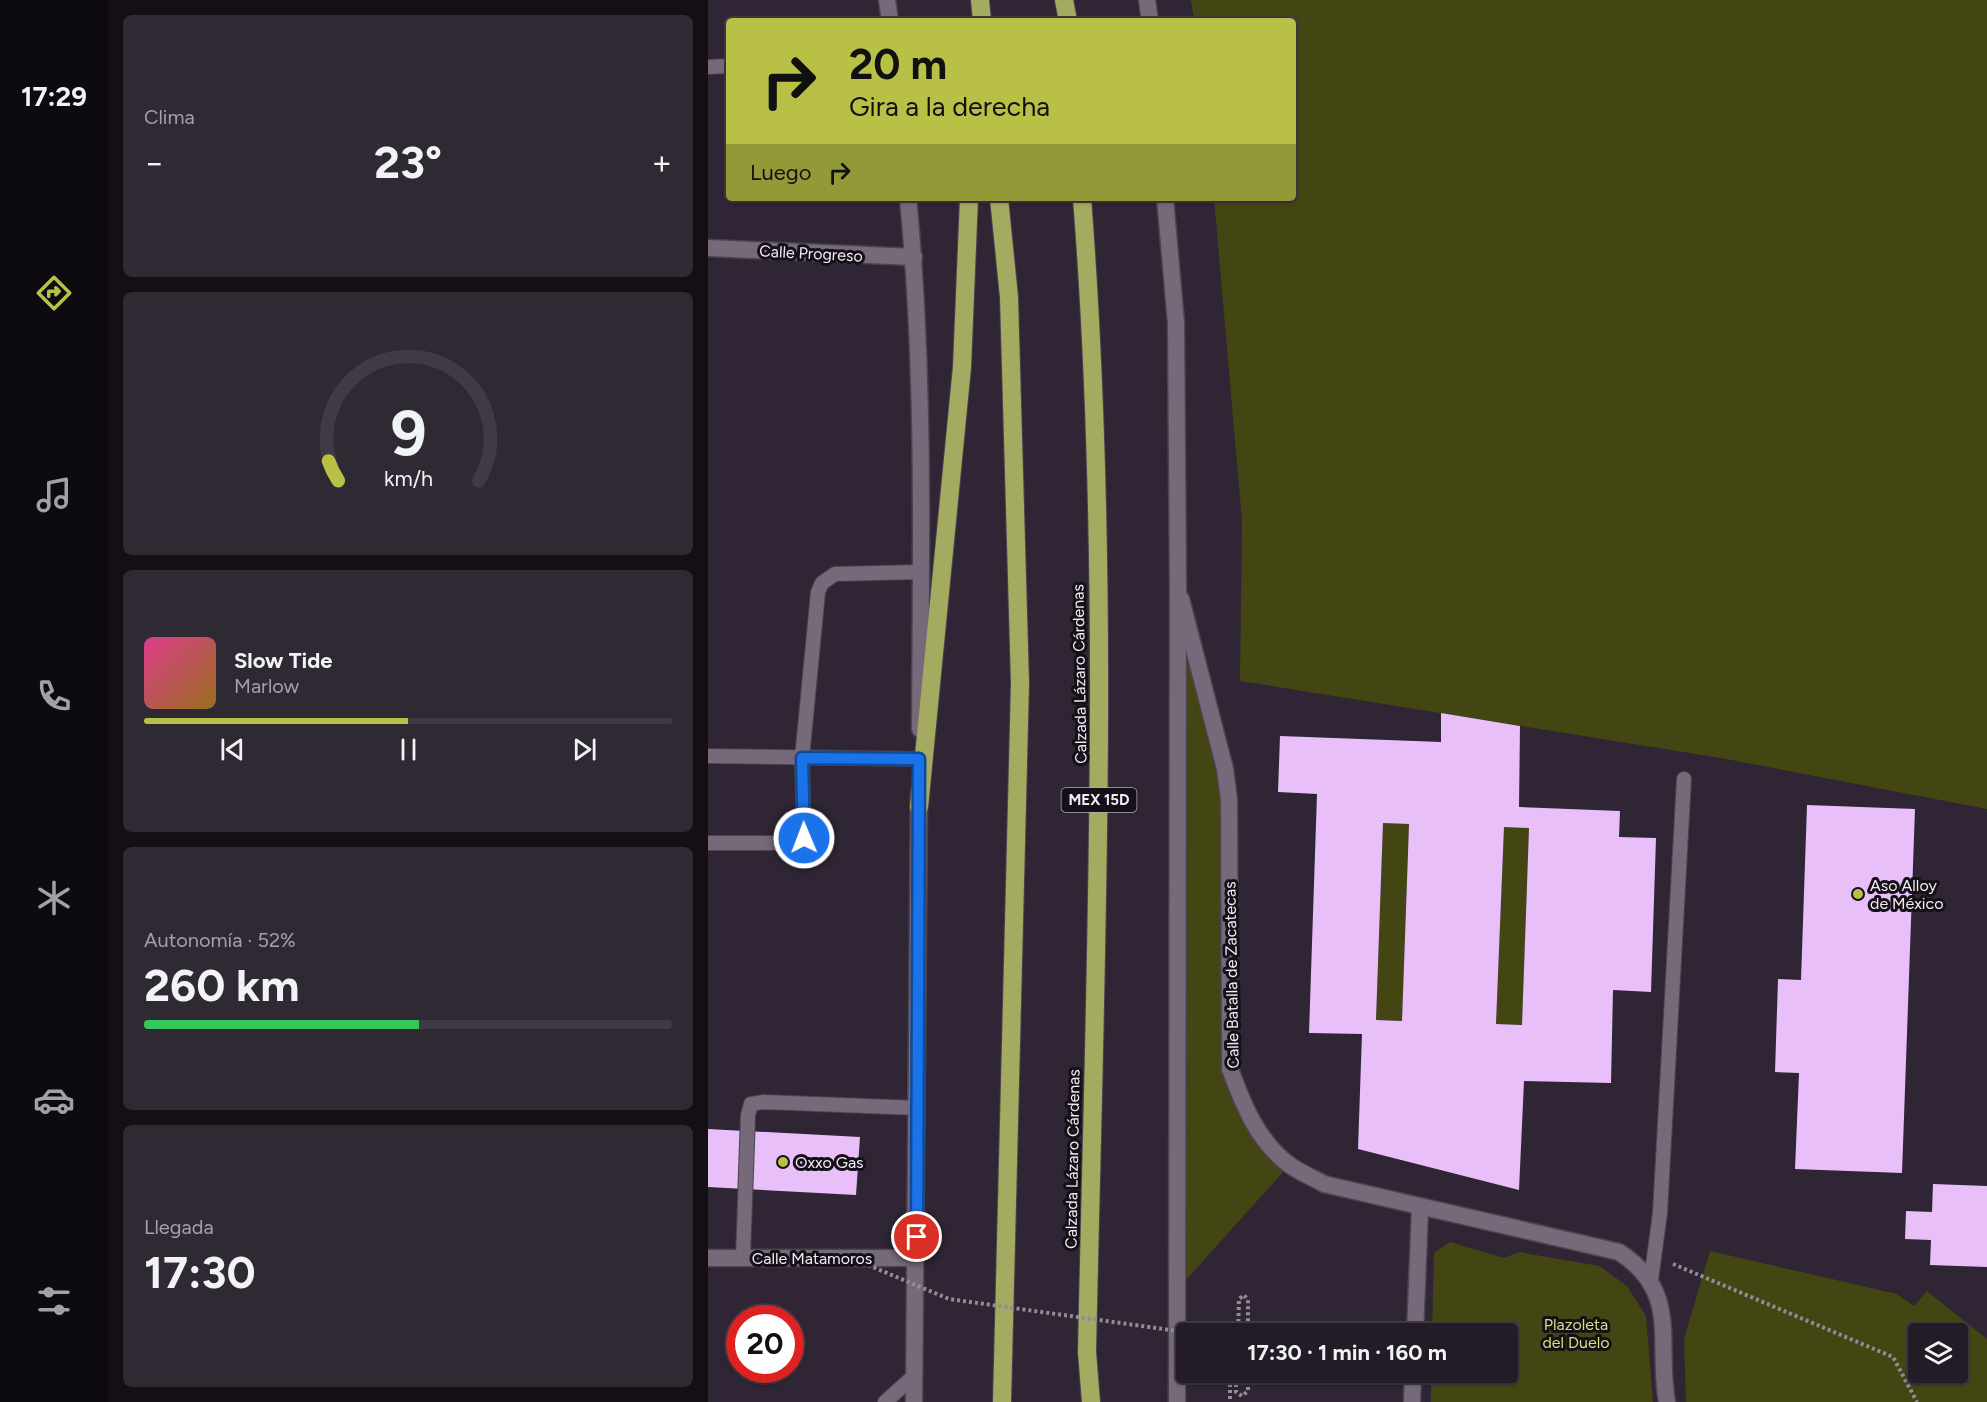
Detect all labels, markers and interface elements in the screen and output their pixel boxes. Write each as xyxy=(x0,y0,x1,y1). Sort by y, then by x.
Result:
text: 20 m xyxy=(849,39,947,90)
icon: right xyxy=(750,42,828,120)
text: 17:29 xyxy=(21,80,87,113)
text: Gira a la derecha xyxy=(849,90,1050,123)
text: Clima xyxy=(144,105,195,129)
text: 23° xyxy=(374,135,442,189)
text: − xyxy=(144,143,165,182)
text: + xyxy=(651,143,672,182)
icon: right xyxy=(823,156,856,189)
text: Luego xyxy=(750,159,811,186)
street label: Calle Progreso xyxy=(759,241,863,266)
icon: directions xyxy=(33,272,75,314)
text: 9 xyxy=(390,396,426,471)
text: km/h xyxy=(384,466,432,491)
icon: music xyxy=(33,474,75,516)
street label: Calzada Lázaro Cárdenas xyxy=(1068,584,1091,764)
text: Slow Tide xyxy=(234,647,333,674)
text: Marlow xyxy=(234,674,299,698)
icon: phone xyxy=(33,675,75,717)
icon: previous xyxy=(216,733,249,766)
icon: pause xyxy=(392,733,425,766)
icon: next xyxy=(568,733,601,766)
road number: MEX 15D xyxy=(1062,788,1136,812)
position arrow xyxy=(772,806,836,870)
place label: Aso Alloy de México xyxy=(1870,876,1944,913)
icon: climate xyxy=(33,877,75,919)
street label: Calle Batalla de Zacatecas xyxy=(1220,881,1243,1069)
marker: Aso Alloy de México xyxy=(1851,887,1865,901)
text: Autonomía · 52% xyxy=(144,928,296,952)
text: 260 km xyxy=(144,958,299,1012)
street label: Calzada Lázaro Cárdenas xyxy=(1061,1069,1084,1249)
icon: car xyxy=(33,1079,75,1121)
place label: Oxxo Gas xyxy=(795,1153,864,1172)
marker: Oxxo Gas xyxy=(776,1155,790,1169)
pin xyxy=(891,1211,942,1262)
text: Llegada xyxy=(144,1215,214,1239)
icon: arrive xyxy=(900,1220,933,1253)
text: 17:30 xyxy=(144,1245,256,1299)
street label: Calle Matamoros xyxy=(752,1249,872,1268)
icon: filters xyxy=(33,1280,75,1322)
speed limit sign: 20 xyxy=(726,1305,804,1383)
park label: Plazoleta del Duelo xyxy=(1542,1315,1610,1352)
map controls xyxy=(1908,1323,1968,1383)
button: layers xyxy=(1908,1323,1968,1383)
text: 17:30 · 1 min · 160 m xyxy=(1247,1339,1447,1366)

